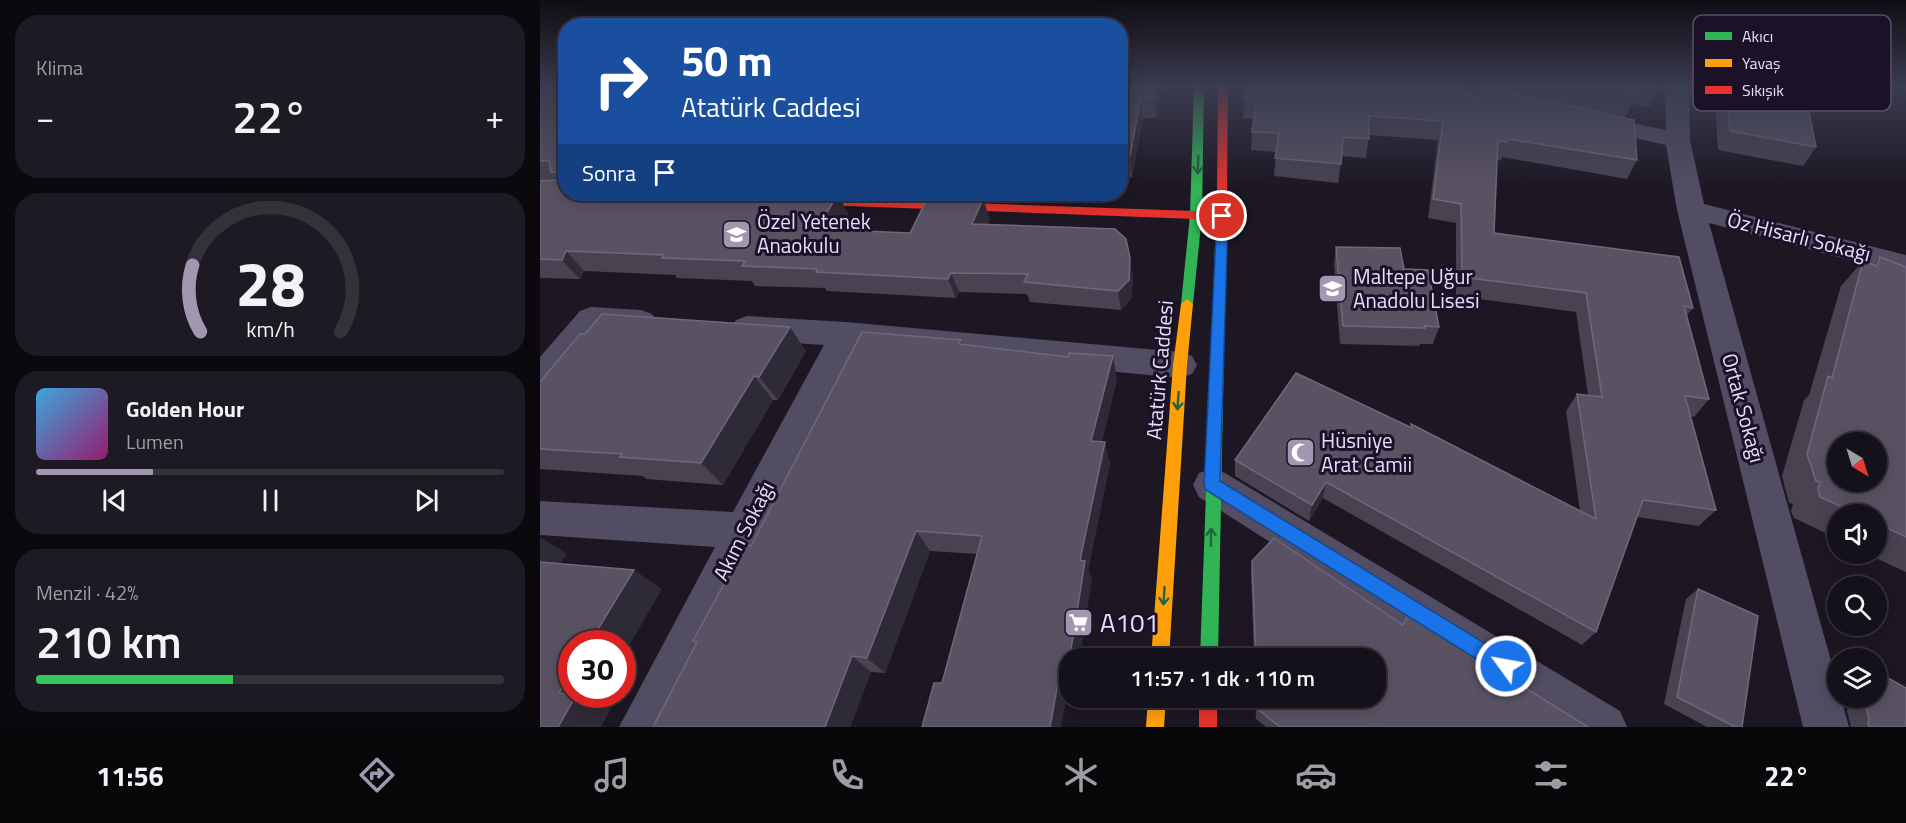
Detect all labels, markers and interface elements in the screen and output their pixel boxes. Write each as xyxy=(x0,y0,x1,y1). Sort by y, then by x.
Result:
legend xyxy=(1693,15,1891,111)
text: Akıcı xyxy=(1742,24,1773,48)
text: 50 m xyxy=(681,28,773,92)
icon: right xyxy=(582,42,660,120)
text: Yavaş xyxy=(1742,51,1781,75)
text: Klima xyxy=(36,52,83,83)
text: Sıkışık xyxy=(1742,78,1784,102)
text: 22° xyxy=(232,82,308,150)
text: Atatürk Caddesi xyxy=(681,86,861,127)
text: − xyxy=(36,92,54,142)
text: + xyxy=(486,92,504,142)
one-way arrow xyxy=(1192,155,1203,175)
text: Sonra xyxy=(582,156,636,190)
icon: arrive xyxy=(648,156,681,189)
pin xyxy=(1196,190,1247,241)
icon: arrive xyxy=(1205,199,1238,232)
street label: Öz Hisarlı Sokağı xyxy=(1724,203,1874,269)
place label: Özel Yetenek Anaokulu xyxy=(757,205,871,261)
school or university icon: Özel Yetenek Anaokulu xyxy=(720,218,752,250)
text: 28 xyxy=(235,235,305,330)
place label: Maltepe Uğur Anadolu Lisesi xyxy=(1353,260,1480,316)
school or university icon: Maltepe Uğur Anadolu Lisesi xyxy=(1316,273,1348,305)
street label: Atatürk Caddesi xyxy=(1137,299,1181,441)
text: km/h xyxy=(246,313,294,345)
street label: Ortak Sokağı xyxy=(1714,349,1774,466)
one-way arrow xyxy=(1172,391,1183,411)
text: Golden Hour xyxy=(126,392,244,426)
place label: Hüsniye Arat Camii xyxy=(1321,424,1412,480)
text: Lumen xyxy=(126,426,184,457)
north arrow xyxy=(1827,432,1887,492)
map controls xyxy=(1827,432,1887,708)
mosque icon: Hüsniye Arat Camii xyxy=(1284,437,1316,469)
street label: Akım Sokağı xyxy=(704,475,782,586)
icon: previous xyxy=(98,484,131,517)
icon: pause xyxy=(254,484,287,517)
icon: next xyxy=(410,484,443,517)
button: sound xyxy=(1827,504,1887,564)
one-way arrow xyxy=(1205,528,1217,548)
button: search xyxy=(1827,576,1887,636)
text: Menzil · 42% xyxy=(36,577,138,608)
one-way arrow xyxy=(1159,585,1170,605)
place label: A101 xyxy=(1100,603,1159,642)
text: 210 km xyxy=(36,607,182,675)
supermarket icon: A101 xyxy=(1063,607,1095,639)
speed limit sign: 30 xyxy=(558,630,636,708)
position arrow xyxy=(1474,634,1538,698)
button: layers xyxy=(1827,648,1887,708)
text: 11:57 · 1 dk · 110 m xyxy=(1130,661,1315,695)
icon: directions xyxy=(356,754,398,796)
icon: music xyxy=(591,754,633,796)
icon: phone xyxy=(826,754,868,796)
icon: climate xyxy=(1060,754,1102,796)
icon: car xyxy=(1295,754,1337,796)
icon: filters xyxy=(1530,754,1572,796)
text: 11:56 xyxy=(96,755,164,796)
text: 22° xyxy=(1764,755,1810,796)

